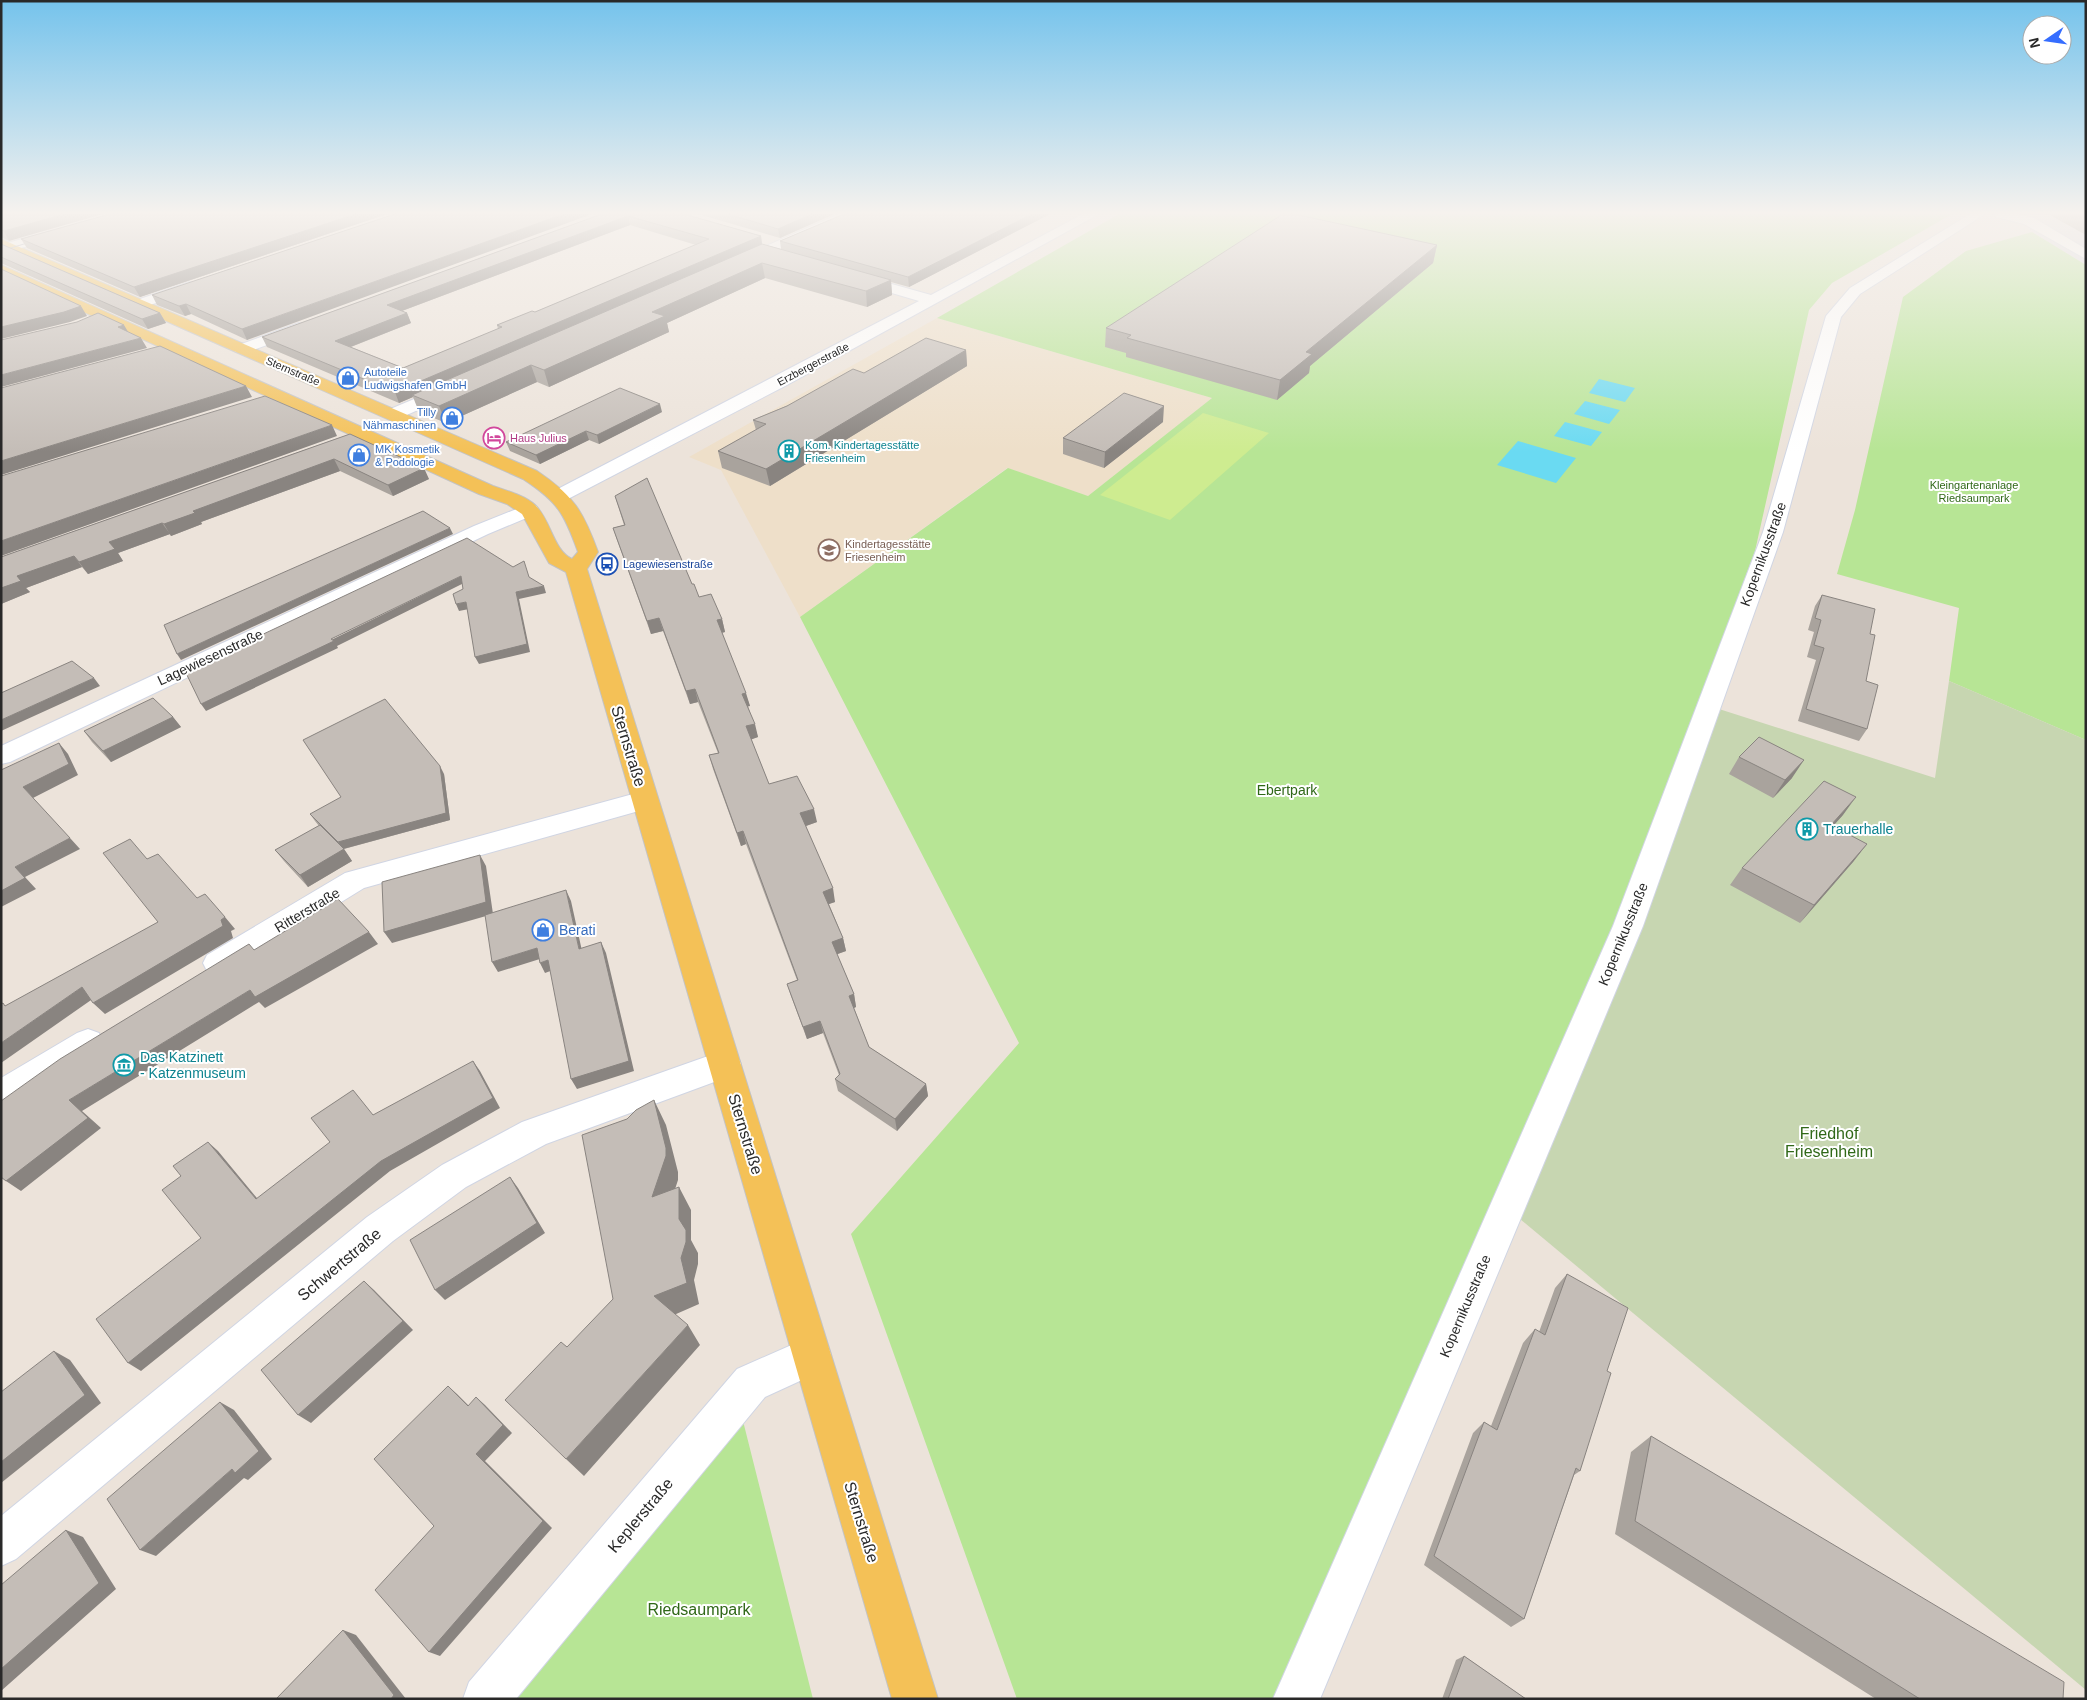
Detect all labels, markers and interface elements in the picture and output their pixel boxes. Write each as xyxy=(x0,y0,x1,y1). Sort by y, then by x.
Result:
north arrow xyxy=(2022,15,2072,65)
text: N xyxy=(2025,36,2043,50)
street label: Erzbergerstraße xyxy=(775,340,851,388)
street label: Sternstraße xyxy=(264,354,322,388)
shop icon: Autoteile Ludwigshafen GmbH xyxy=(336,366,360,390)
place label: Autoteile Ludwigshafen GmbH xyxy=(364,366,467,391)
place label: Tilly Nähmaschinen xyxy=(363,406,436,431)
shop icon: Tilly Nähmaschinen xyxy=(440,406,464,430)
hotel icon: Haus Julius xyxy=(482,426,506,450)
place label: Haus Julius xyxy=(510,432,567,444)
building icon: Kom. Kindertagesstätte Friesenheim xyxy=(777,439,801,463)
place label: Kom. Kindertagesstätte Friesenheim xyxy=(805,439,919,464)
shop icon: MK Kosmetik & Podologie xyxy=(347,443,371,467)
place label: MK Kosmetik & Podologie xyxy=(375,443,440,468)
park label: Kleingartenanlage Riedsaumpark xyxy=(1930,479,2018,504)
street label: Kopernikusstraße xyxy=(1737,500,1789,608)
school or university icon: Kindertagesstätte Friesenheim xyxy=(817,538,841,562)
place label: Kindertagesstätte Friesenheim xyxy=(845,538,931,563)
bus stop icon: Lagewiesenstraße xyxy=(595,552,619,576)
place label: Lagewiesenstraße xyxy=(623,558,713,570)
street label: Lagewiesenstraße xyxy=(155,625,265,688)
street label: Sternstraße xyxy=(608,704,649,789)
park label: Ebertpark xyxy=(1257,782,1318,798)
building icon: Trauerhalle xyxy=(1795,817,1819,841)
place label: Trauerhalle xyxy=(1823,821,1894,837)
street label: Kopernikusstraße xyxy=(1595,880,1651,988)
street label: Ritterstraße xyxy=(272,884,343,936)
shop icon: Berati xyxy=(531,918,555,942)
place label: Berati xyxy=(559,922,596,938)
place label: Das Katzinett - Katzenmuseum xyxy=(140,1049,246,1081)
museum icon: Das Katzinett - Katzenmuseum xyxy=(112,1053,136,1077)
street label: Sternstraße xyxy=(725,1092,766,1177)
park label: Friedhof Friesenheim xyxy=(1785,1125,1873,1160)
street label: Schwertstraße xyxy=(294,1225,384,1304)
street label: Kopernikusstraße xyxy=(1436,1252,1494,1360)
street label: Keplerstraße xyxy=(604,1475,676,1556)
street label: Sternstraße xyxy=(841,1480,882,1565)
park label: Riedsaumpark xyxy=(647,1601,752,1618)

